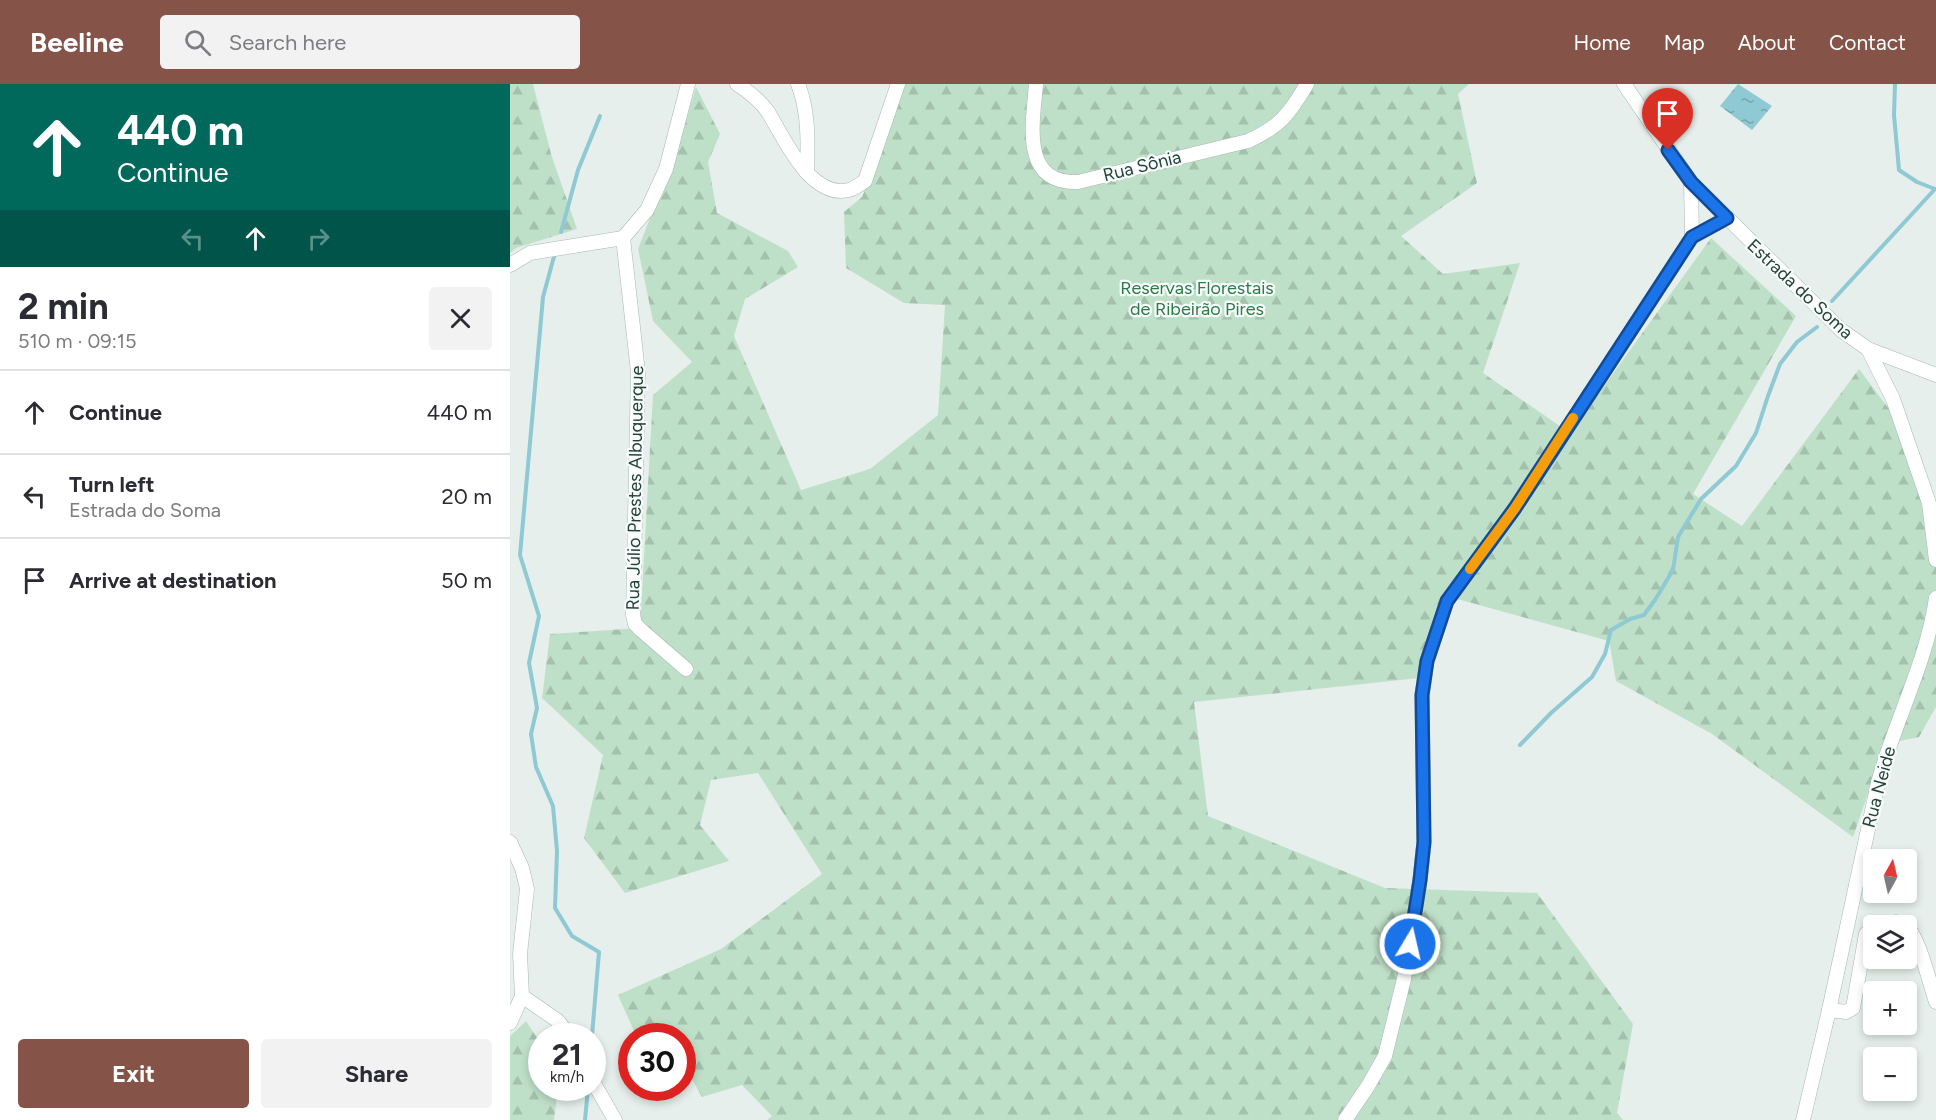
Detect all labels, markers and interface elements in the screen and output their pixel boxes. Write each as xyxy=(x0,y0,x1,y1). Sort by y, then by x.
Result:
search box xyxy=(160,15,580,69)
text: Beeline xyxy=(30,25,124,59)
icon: search xyxy=(181,26,214,59)
text: Search here xyxy=(229,29,346,56)
text: Home xyxy=(1574,30,1631,55)
text: Map xyxy=(1664,30,1705,55)
text: About xyxy=(1738,30,1796,55)
text: Contact xyxy=(1829,30,1906,55)
pin xyxy=(1642,88,1693,150)
icon: arrive xyxy=(1651,97,1684,130)
text: 440 m xyxy=(117,105,244,156)
icon: ahead xyxy=(18,108,96,186)
street label: Rua Sônia xyxy=(1101,146,1183,186)
text: Continue xyxy=(117,156,229,189)
icon: left xyxy=(176,222,209,255)
icon: ahead xyxy=(239,222,272,255)
icon: right xyxy=(302,222,335,255)
street label: Estrada do Soma xyxy=(1743,234,1857,344)
park label: Reservas Florestais de Ribeirão Pires xyxy=(1120,277,1274,320)
text: 2 min xyxy=(18,285,109,328)
button: close xyxy=(429,287,492,350)
text: 510 m · 09:15 xyxy=(18,329,136,353)
street label: Rua Júlio Prestes Albuquerque xyxy=(622,365,648,611)
icon: ahead xyxy=(18,396,51,429)
text: Continue xyxy=(69,399,162,426)
text: 440 m xyxy=(426,399,492,426)
text: Turn left xyxy=(69,471,155,498)
icon: left xyxy=(18,480,51,513)
text: 20 m xyxy=(441,483,492,510)
text: Estrada do Soma xyxy=(69,498,221,522)
icon: arrive xyxy=(18,564,51,597)
text: Arrive at destination xyxy=(69,567,277,594)
text: 50 m xyxy=(441,567,492,594)
street label: Rua Neide xyxy=(1858,744,1900,830)
north arrow xyxy=(1863,849,1917,903)
map controls xyxy=(1863,849,1917,1101)
position arrow xyxy=(1378,912,1442,976)
button: layers xyxy=(1863,915,1917,969)
button: + xyxy=(1863,981,1917,1035)
speed limit sign: 30 xyxy=(618,1023,696,1101)
text: 21 xyxy=(552,1036,582,1073)
button: Exit xyxy=(18,1039,249,1108)
button: Share xyxy=(261,1039,492,1108)
button: − xyxy=(1863,1047,1917,1101)
text: km/h xyxy=(550,1068,584,1086)

